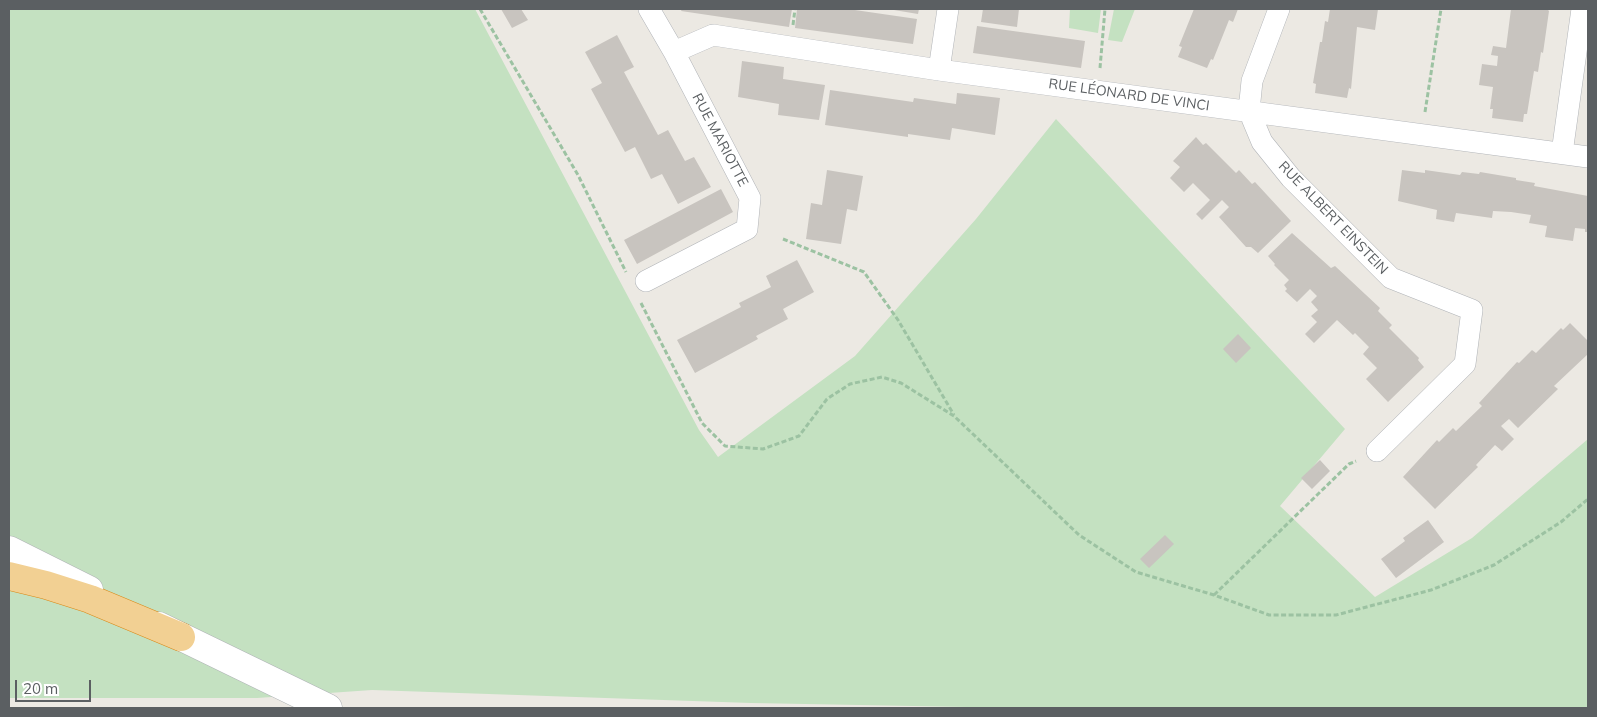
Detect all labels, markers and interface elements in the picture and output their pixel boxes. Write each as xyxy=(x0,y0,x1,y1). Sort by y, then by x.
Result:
street label: RUE LÉONARD DE VINCI xyxy=(1047,75,1211,115)
street label: RUE MARIOTTE xyxy=(688,91,752,189)
street label: RUE ALBERT EINSTEIN xyxy=(1275,158,1391,278)
scale bar xyxy=(18,670,94,702)
text: 20 m xyxy=(23,679,58,698)

